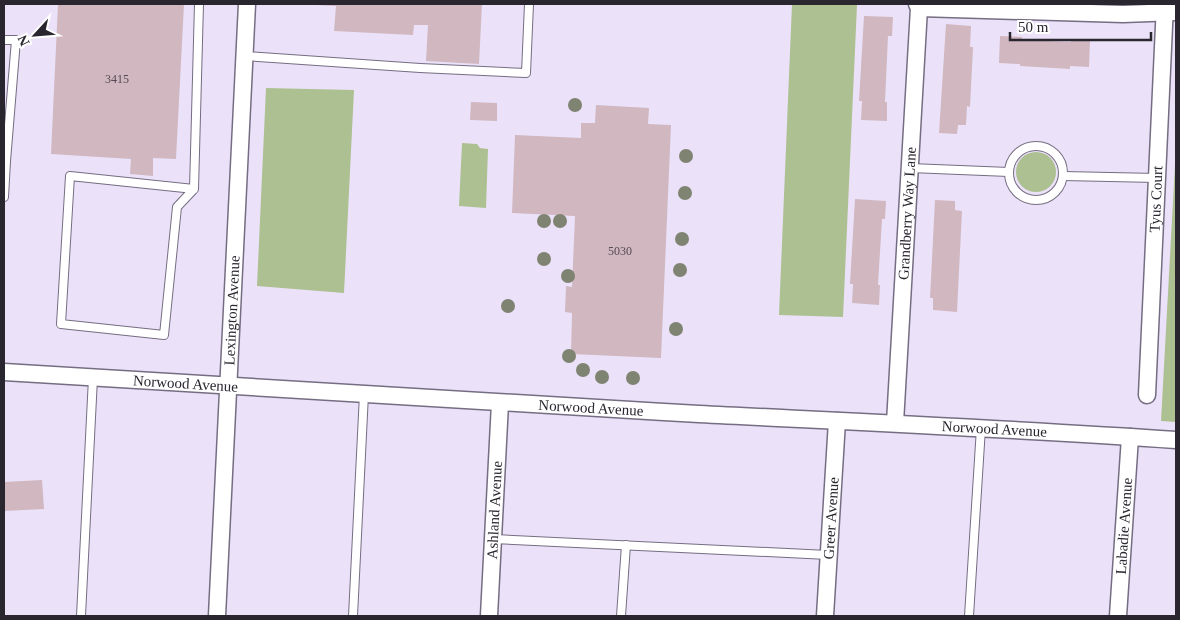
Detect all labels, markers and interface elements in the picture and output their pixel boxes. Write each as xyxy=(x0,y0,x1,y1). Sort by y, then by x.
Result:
north arrow xyxy=(10,10,60,60)
scale bar xyxy=(1010,10,1151,42)
text: 50 m xyxy=(1018,19,1049,35)
text: N xyxy=(15,33,33,48)
house number: 3415 xyxy=(105,72,129,86)
street label: Grandberry Way Lane xyxy=(895,146,919,280)
street label: Tyus Court xyxy=(1146,165,1166,233)
house number: 5030 xyxy=(608,244,632,258)
street label: Lexington Avenue xyxy=(221,255,243,366)
street label: Norwood Avenue xyxy=(133,372,239,395)
street label: Norwood Avenue xyxy=(538,397,644,419)
street label: Norwood Avenue xyxy=(941,418,1048,440)
street label: Ashland Avenue xyxy=(484,460,505,560)
street label: Greer Avenue xyxy=(820,476,842,560)
street label: Labadie Avenue xyxy=(1113,477,1135,575)

